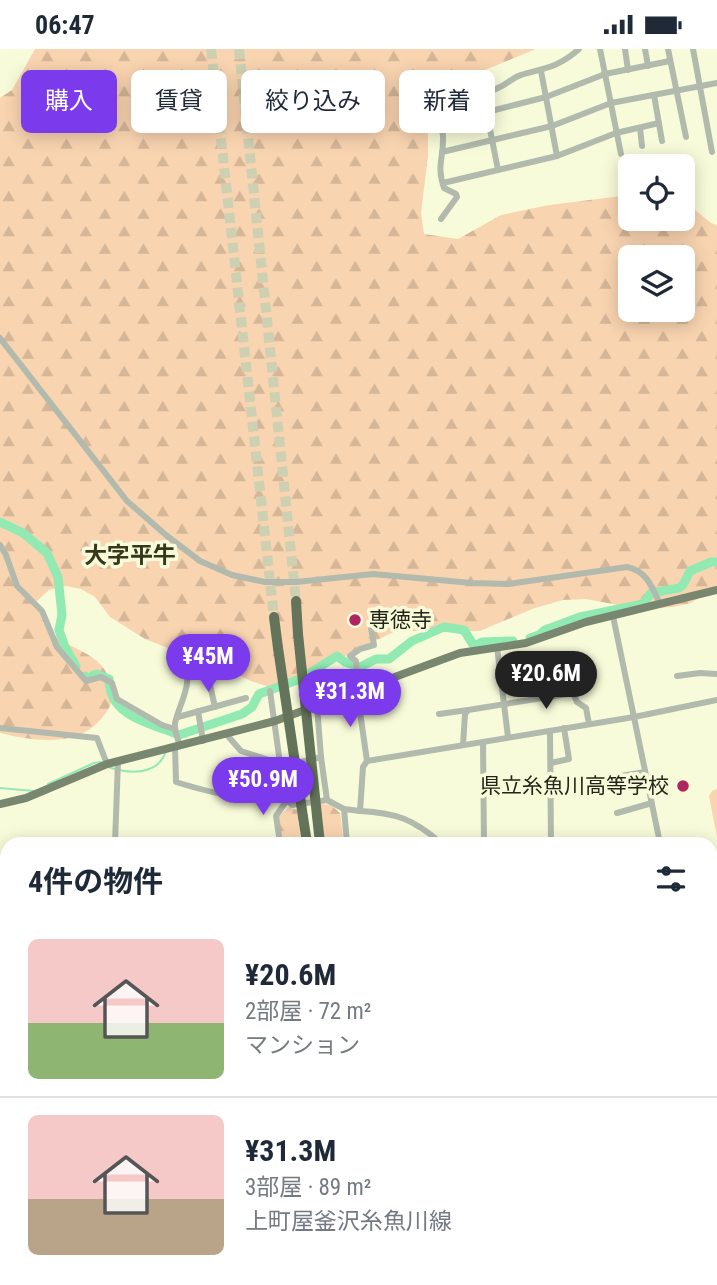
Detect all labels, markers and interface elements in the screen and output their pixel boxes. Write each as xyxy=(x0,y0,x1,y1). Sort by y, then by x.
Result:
text: 06:47 xyxy=(35,10,95,40)
chip: 購入 xyxy=(21,70,117,133)
chip: 賃貸 xyxy=(131,70,227,133)
chip: 絞り込み xyxy=(241,70,385,133)
chip: 新着 xyxy=(399,70,495,133)
map controls xyxy=(618,154,695,322)
button: locate xyxy=(618,154,695,231)
button: layers xyxy=(618,245,695,322)
district label: 大字平牛 xyxy=(84,542,176,569)
place label: 専徳寺 xyxy=(369,608,432,632)
marker: 専徳寺 xyxy=(347,612,363,628)
pin: ¥45M xyxy=(167,635,249,694)
text: ¥45M xyxy=(182,643,234,670)
pin: ¥20.6M xyxy=(489,651,603,711)
text: ¥20.6M xyxy=(511,660,581,687)
pin: ¥31.3M xyxy=(293,669,407,729)
text: ¥31.3M xyxy=(315,678,385,705)
pin: ¥50.9M xyxy=(206,757,320,817)
text: ¥50.9M xyxy=(228,766,298,793)
place label: 県立糸魚川高等学校 xyxy=(480,774,669,798)
marker: 県立糸魚川高等学校 xyxy=(675,778,691,794)
icon: filters xyxy=(652,860,690,898)
text: 4件の物件 xyxy=(28,864,163,899)
text: ¥20.6M xyxy=(245,957,336,992)
icon: home xyxy=(84,967,168,1051)
text: 2部屋 · 72 m² xyxy=(245,998,371,1025)
text: マンション xyxy=(245,1032,360,1059)
text: ¥31.3M xyxy=(245,1133,336,1168)
icon: home xyxy=(84,1143,168,1227)
text: 3部屋 · 89 m² xyxy=(245,1174,371,1201)
text: 上町屋釜沢糸魚川線 xyxy=(245,1208,452,1235)

